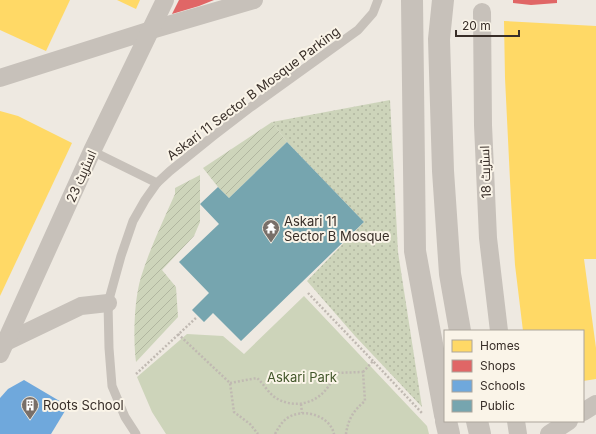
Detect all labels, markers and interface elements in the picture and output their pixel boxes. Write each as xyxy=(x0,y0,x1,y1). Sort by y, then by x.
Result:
scale bar xyxy=(456,12,519,38)
text: 20 m xyxy=(462,18,491,33)
street label: Askari 11 Sector B Mosque Parking xyxy=(163,23,343,163)
street label: اسٹریٹ 18 xyxy=(476,145,494,199)
street label: اسٹریٹ 23 xyxy=(62,147,100,205)
place label: Askari 11 Sector B Mosque xyxy=(284,213,390,244)
temple icon: Askari 11 Sector B Mosque xyxy=(261,218,281,243)
legend xyxy=(444,330,584,422)
text: Homes xyxy=(480,338,520,353)
text: Shops xyxy=(480,358,516,373)
park label: Askari Park xyxy=(267,369,337,385)
text: Schools xyxy=(480,378,525,393)
building icon: Roots School xyxy=(20,395,40,420)
place label: Roots School xyxy=(43,397,124,413)
text: Public xyxy=(480,398,515,413)

